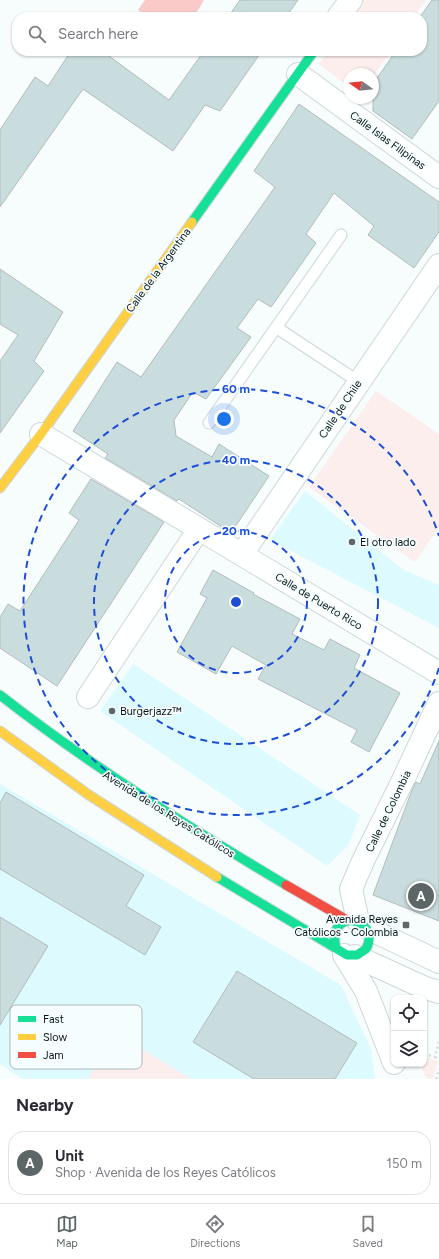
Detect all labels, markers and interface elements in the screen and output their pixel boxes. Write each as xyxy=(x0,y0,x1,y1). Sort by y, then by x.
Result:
search box xyxy=(12,12,427,56)
icon: search xyxy=(26,23,48,45)
text: Search here xyxy=(58,25,138,43)
north arrow xyxy=(343,68,379,104)
street label: Calle Islas Filipinas xyxy=(347,109,428,172)
street label: Calle de la Argentina xyxy=(123,226,193,315)
street label: Calle de Chile xyxy=(316,378,365,441)
text: 60 m xyxy=(222,382,250,396)
your location xyxy=(214,409,234,429)
text: 40 m xyxy=(222,453,250,467)
text: 20 m xyxy=(222,524,250,538)
place label: El otro lado xyxy=(360,536,416,549)
marker: El otro lado xyxy=(347,537,357,547)
street label: Calle de Puerto Rico xyxy=(273,570,365,633)
centre of rings xyxy=(229,595,243,609)
place label: Burgerjazz™ xyxy=(120,705,182,718)
marker: Burgerjazz™ xyxy=(107,706,117,716)
street label: Avenida de los Reyes Católicos xyxy=(100,768,237,860)
street label: Calle de Colombia xyxy=(363,768,414,854)
pin: A xyxy=(408,881,434,911)
place label: Avenida Reyes Católicos - Colombia xyxy=(294,913,398,939)
marker: Avenida Reyes Católicos - Colombia xyxy=(401,920,411,930)
map controls xyxy=(391,995,427,1067)
button: locate xyxy=(391,995,427,1031)
legend xyxy=(10,1005,142,1069)
text: Fast xyxy=(43,1013,64,1026)
text: Slow xyxy=(43,1031,67,1044)
button: layers xyxy=(391,1031,427,1067)
text: Jam xyxy=(43,1049,64,1062)
text: Nearby xyxy=(16,1095,74,1115)
text: Unit xyxy=(55,1147,84,1165)
text: A xyxy=(25,1156,35,1171)
text: 150 m xyxy=(387,1156,422,1171)
text: Shop · Avenida de los Reyes Católicos xyxy=(55,1165,276,1180)
tab: Map xyxy=(56,1213,78,1250)
tab: Directions xyxy=(190,1213,240,1250)
tab: Saved xyxy=(353,1213,383,1250)

